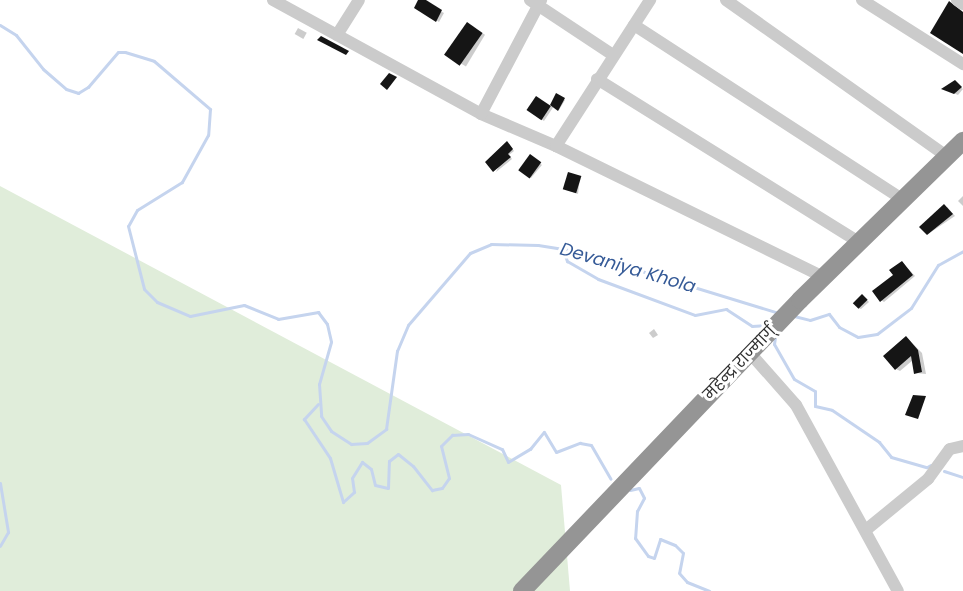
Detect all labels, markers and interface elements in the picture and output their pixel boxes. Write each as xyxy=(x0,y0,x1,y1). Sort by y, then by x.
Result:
water label: Devaniya Khola xyxy=(558,238,698,298)
street label: महेन्द्र राज्मार्ग् xyxy=(700,322,780,404)

